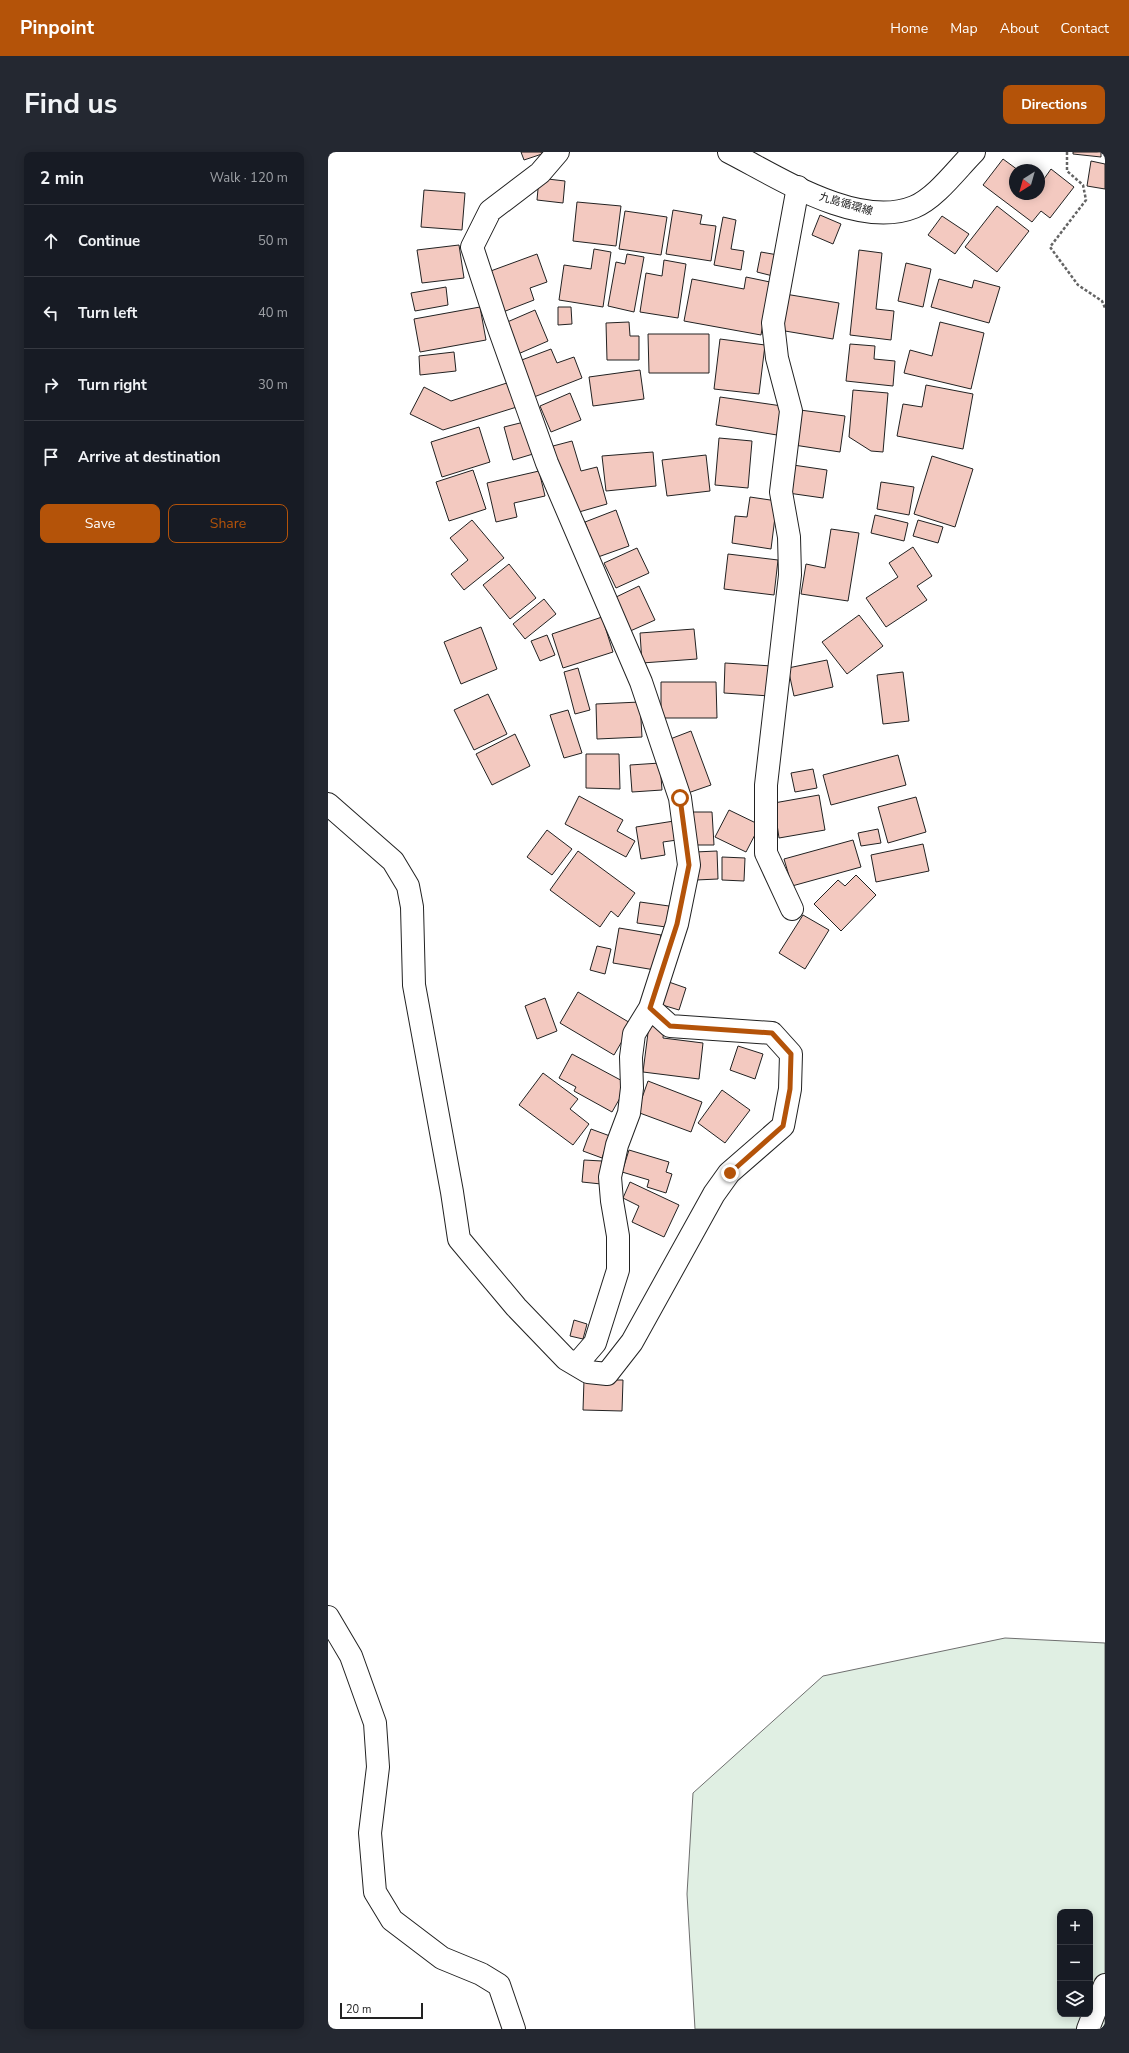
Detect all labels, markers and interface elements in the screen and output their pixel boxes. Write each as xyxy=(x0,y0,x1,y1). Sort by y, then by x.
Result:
text: Pinpoint xyxy=(20,15,94,41)
text: Home xyxy=(890,19,928,38)
text: Map xyxy=(950,19,978,38)
text: About xyxy=(1000,19,1039,38)
text: Contact xyxy=(1061,19,1109,38)
text: Find us xyxy=(24,85,118,123)
button: Directions xyxy=(1003,85,1105,124)
north arrow xyxy=(1009,164,1045,200)
text: 2 min xyxy=(40,167,84,190)
text: Walk · 120 m xyxy=(210,169,288,187)
street label: 九島循環線 xyxy=(817,189,875,219)
icon: ahead xyxy=(40,230,62,252)
text: Continue xyxy=(78,231,140,251)
text: 50 m xyxy=(258,232,288,250)
icon: left xyxy=(40,302,62,324)
text: Turn left xyxy=(78,303,137,323)
text: 40 m xyxy=(258,304,288,322)
icon: right xyxy=(40,374,62,396)
text: Turn right xyxy=(78,375,147,395)
text: 30 m xyxy=(258,376,288,394)
icon: arrive xyxy=(40,446,62,468)
text: Arrive at destination xyxy=(78,447,221,467)
button: Save xyxy=(40,504,160,543)
button: Share xyxy=(168,504,288,543)
route start xyxy=(671,789,689,807)
route end xyxy=(721,1164,739,1182)
map controls xyxy=(1057,1909,1093,2017)
button: + xyxy=(1057,1909,1093,1945)
button: − xyxy=(1057,1945,1093,1981)
button: layers xyxy=(1057,1981,1093,2017)
scale bar xyxy=(340,2001,423,2020)
text: 20 m xyxy=(346,2002,371,2017)

